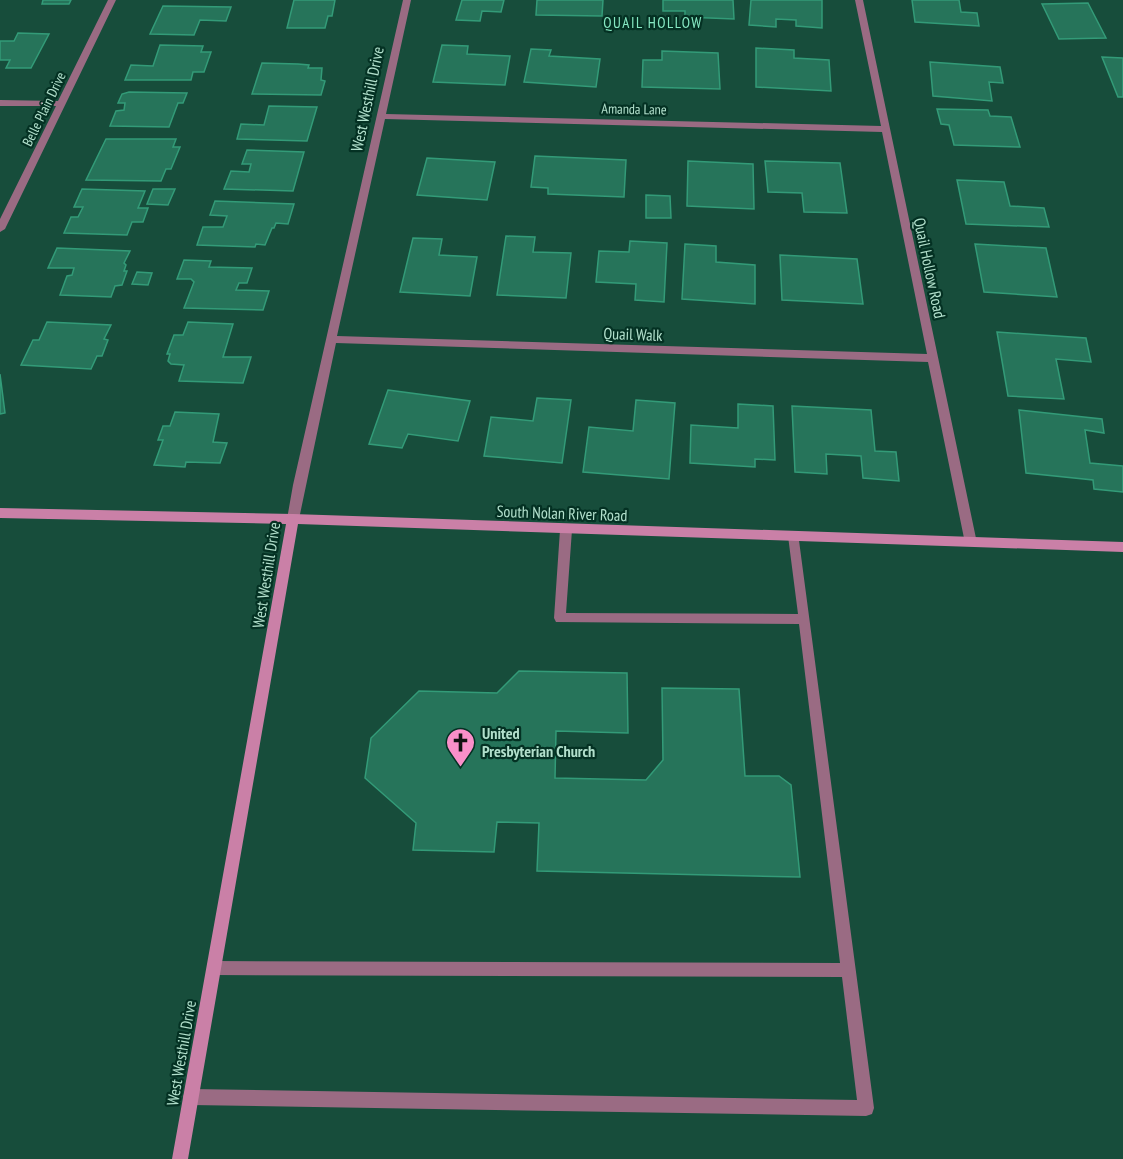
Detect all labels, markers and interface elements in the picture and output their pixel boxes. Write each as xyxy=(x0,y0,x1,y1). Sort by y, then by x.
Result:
district label: QUAIL HOLLOW xyxy=(603,13,703,32)
street label: West Westhill Drive xyxy=(346,45,388,153)
street label: Belle Plain Drive xyxy=(18,69,70,149)
street label: Amanda Lane xyxy=(601,99,667,119)
street label: Quail Hollow Road xyxy=(910,216,950,320)
street label: Quail Walk xyxy=(603,323,664,345)
street label: South Nolan River Road xyxy=(496,501,628,525)
street label: West Westhill Drive xyxy=(248,521,284,629)
place label: United Presbyterian Church xyxy=(482,723,595,761)
church icon: United Presbyterian Church xyxy=(445,726,477,768)
street label: West Westhill Drive xyxy=(162,999,200,1107)

